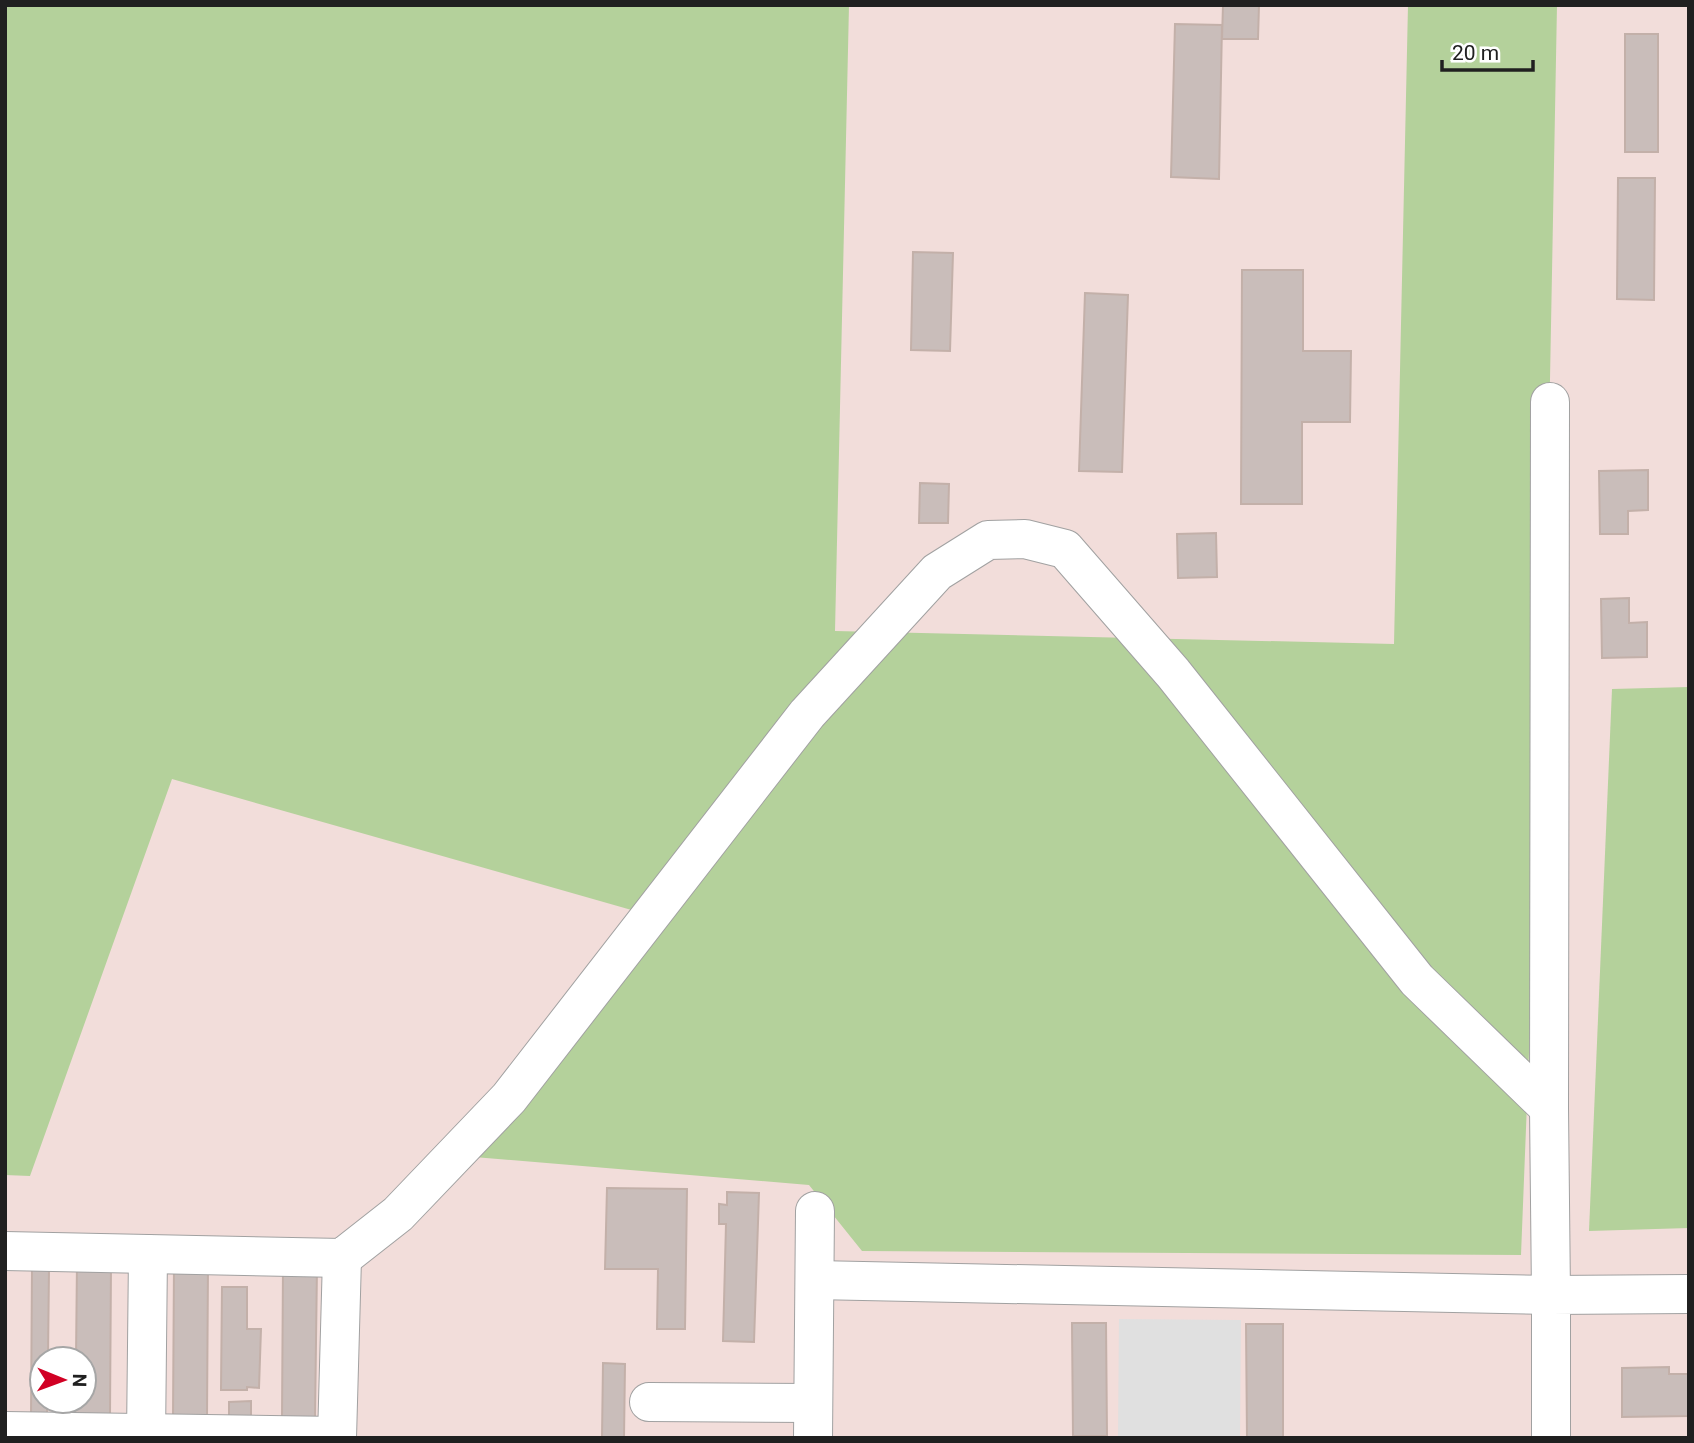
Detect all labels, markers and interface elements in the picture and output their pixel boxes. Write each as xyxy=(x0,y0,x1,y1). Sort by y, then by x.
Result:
scale bar xyxy=(1442,28,1533,72)
text: 20 m xyxy=(1452,41,1499,65)
north arrow xyxy=(28,1345,98,1415)
text: N xyxy=(68,1373,91,1387)

